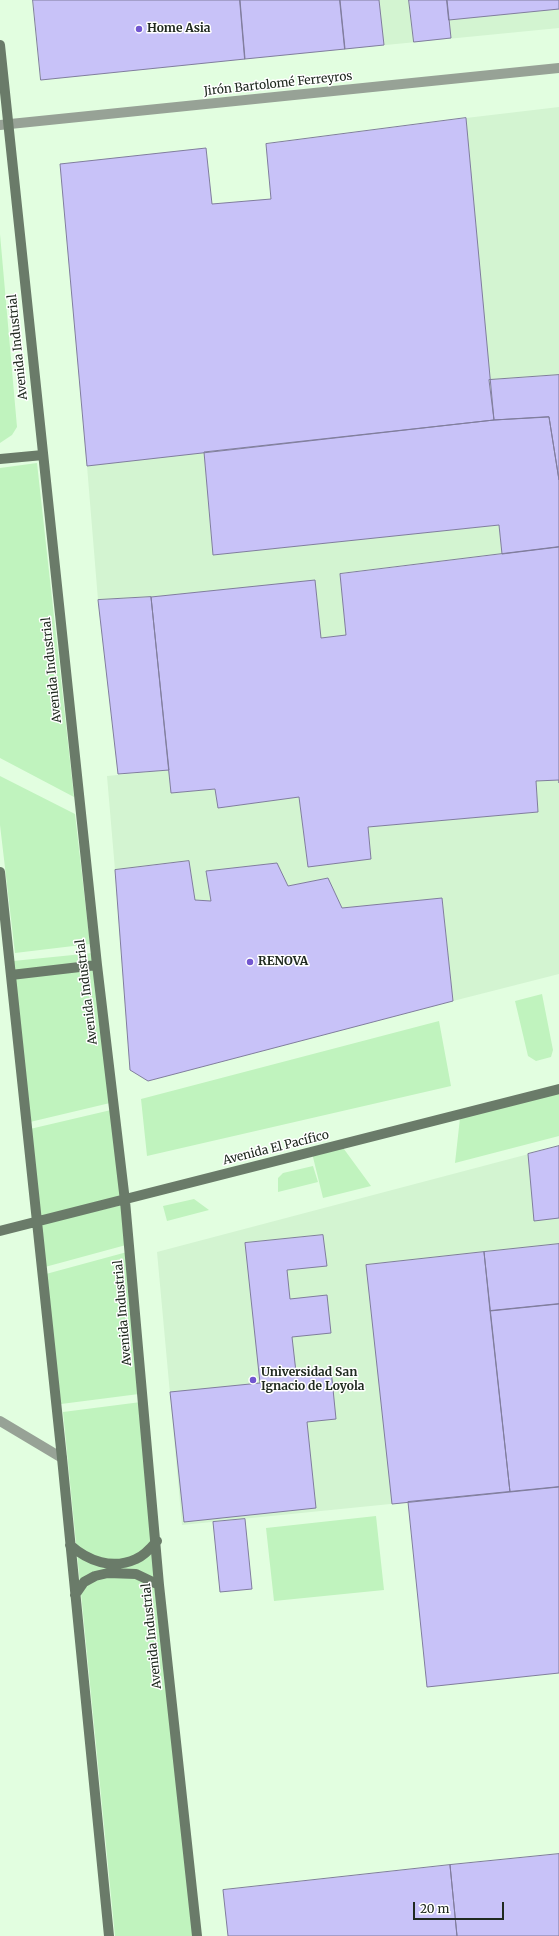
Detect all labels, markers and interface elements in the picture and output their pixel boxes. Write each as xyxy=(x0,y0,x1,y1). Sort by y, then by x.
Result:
place label: Home Asia xyxy=(147,22,211,36)
marker: Home Asia xyxy=(134,24,144,34)
street label: Jirón Bartolomé Ferreyros xyxy=(203,69,353,99)
street label: Avenida Industrial xyxy=(5,293,31,401)
street label: Avenida Industrial xyxy=(39,616,65,724)
street label: Avenida Industrial xyxy=(73,938,101,1046)
place label: RENOVA xyxy=(258,955,308,969)
marker: RENOVA xyxy=(245,957,255,967)
street label: Avenida El Pacífico xyxy=(221,1128,331,1168)
street label: Avenida Industrial xyxy=(111,1259,135,1367)
place label: Universidad San Ignacio de Loyola xyxy=(261,1366,364,1394)
marker: Universidad San Ignacio de Loyola xyxy=(248,1375,258,1385)
street label: Avenida Industrial xyxy=(139,1582,165,1690)
scale bar xyxy=(415,1894,506,1920)
text: 20 m xyxy=(420,1901,449,1916)

